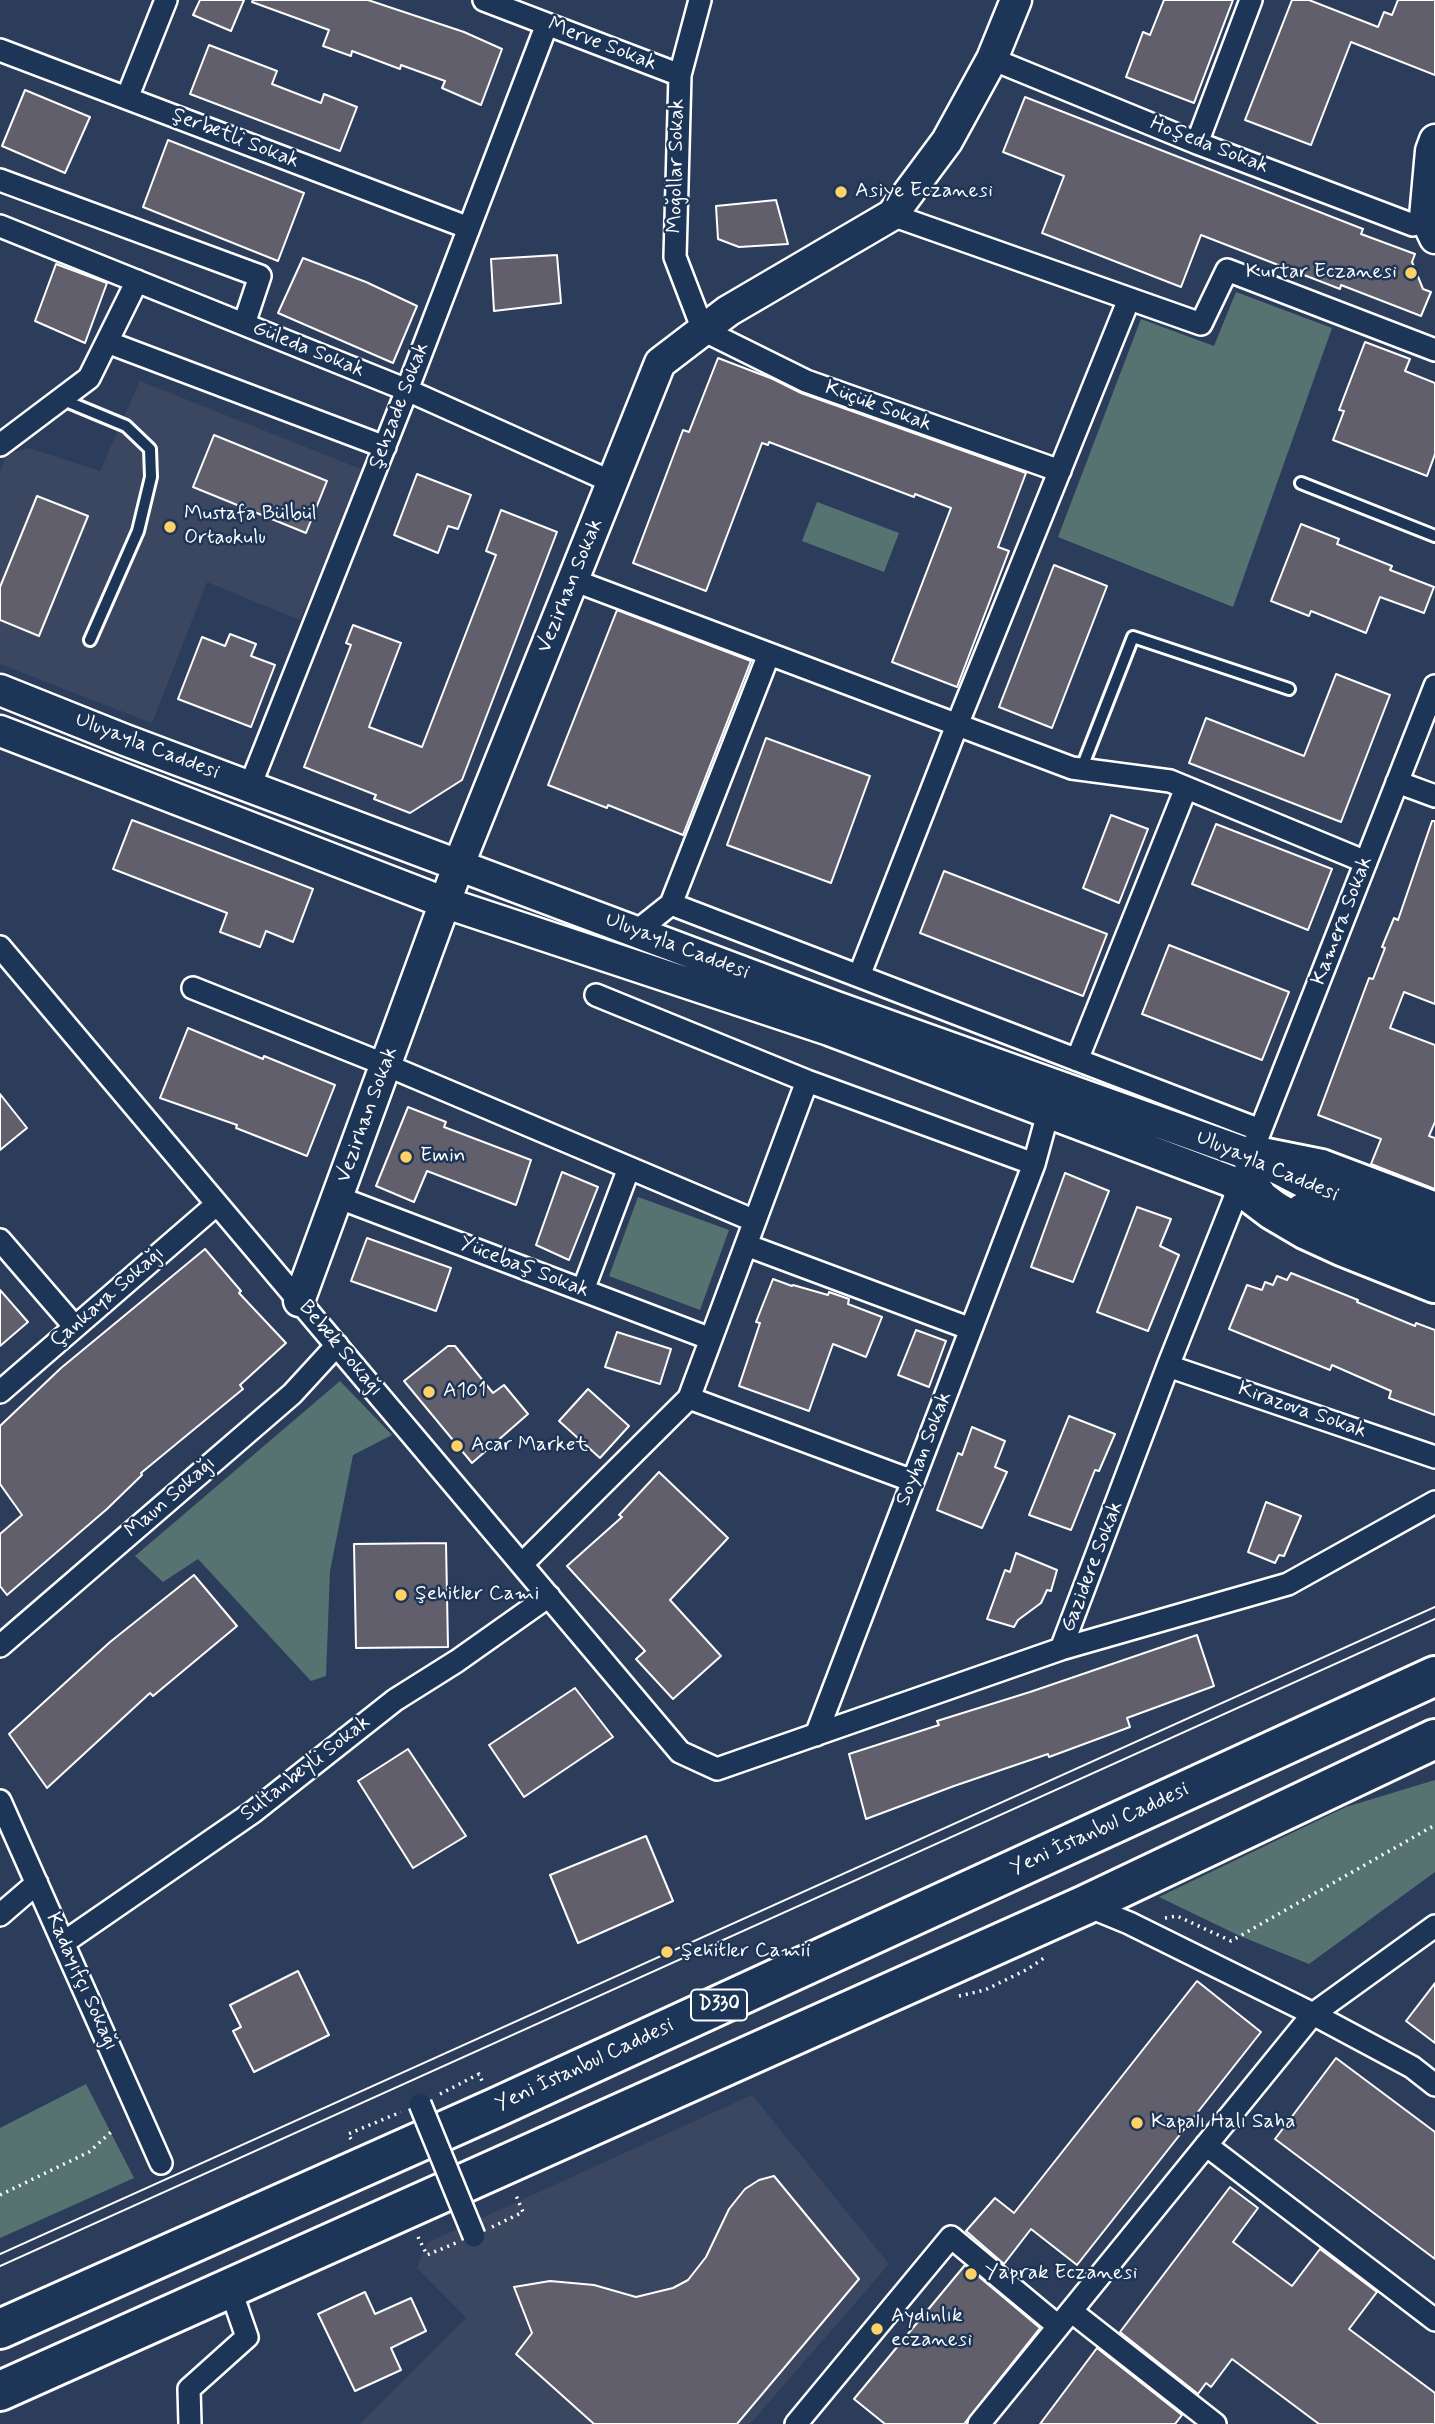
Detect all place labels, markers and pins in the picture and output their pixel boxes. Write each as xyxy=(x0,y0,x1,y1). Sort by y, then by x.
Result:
place label: Asiye Eczanesi xyxy=(855,179,993,205)
marker: Asiye Eczanesi xyxy=(833,184,849,200)
place label: Kurtar Eczanesi xyxy=(1246,260,1397,286)
marker: Kurtar Eczanesi xyxy=(1403,265,1419,281)
place label: Mustafa Bülbül Ortaokulu xyxy=(184,502,317,552)
marker: Mustafa Bülbül Ortaokulu xyxy=(162,519,178,535)
place label: Emin xyxy=(420,1144,466,1170)
marker: Emin xyxy=(398,1149,414,1165)
place label: A101 xyxy=(443,1379,486,1405)
marker: A101 xyxy=(421,1384,437,1400)
place label: Acar Market xyxy=(471,1433,588,1459)
marker: Acar Market xyxy=(449,1438,465,1454)
place label: Şehitler Cami xyxy=(415,1582,539,1608)
marker: Şehitler Cami xyxy=(393,1587,409,1603)
place label: Şehitler Camii xyxy=(681,1939,811,1965)
marker: Şehitler Camii xyxy=(659,1944,675,1960)
place label: Kapalı Halı Saha xyxy=(1151,2110,1296,2136)
marker: Kapalı Halı Saha xyxy=(1129,2115,1145,2131)
place label: Yaprak Eczanesi xyxy=(985,2261,1138,2287)
marker: Yaprak Eczanesi xyxy=(963,2266,979,2282)
place label: Aydınlık eczanesi xyxy=(891,2304,972,2354)
marker: Aydınlık eczanesi xyxy=(869,2321,885,2337)

